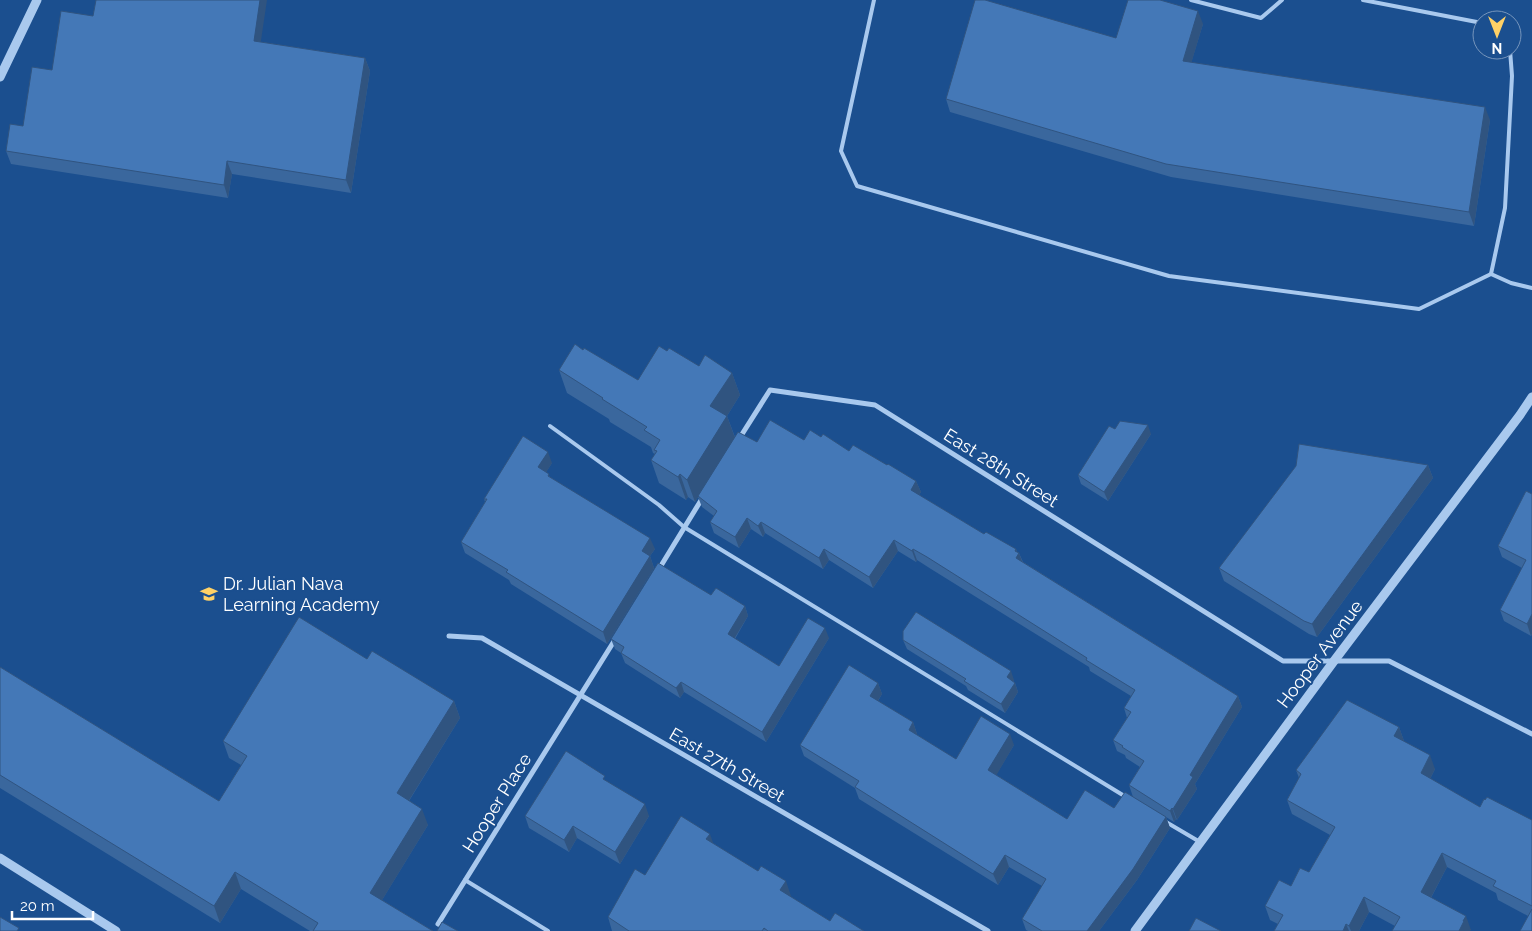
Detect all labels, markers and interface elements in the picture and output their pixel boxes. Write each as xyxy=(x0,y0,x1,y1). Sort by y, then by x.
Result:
north arrow xyxy=(1472,10,1522,60)
text: N xyxy=(1492,40,1502,56)
street label: East 28th Street xyxy=(940,424,1062,511)
place label: Dr. Julian Nava Learning Academy xyxy=(223,573,380,615)
school or university icon: Dr. Julian Nava Learning Academy xyxy=(199,584,219,604)
street label: Hooper Avenue xyxy=(1272,595,1367,712)
street label: East 27th Street xyxy=(666,723,789,806)
street label: Hooper Place xyxy=(458,749,536,856)
scale bar xyxy=(12,888,94,920)
text: 20 m xyxy=(20,897,55,915)

